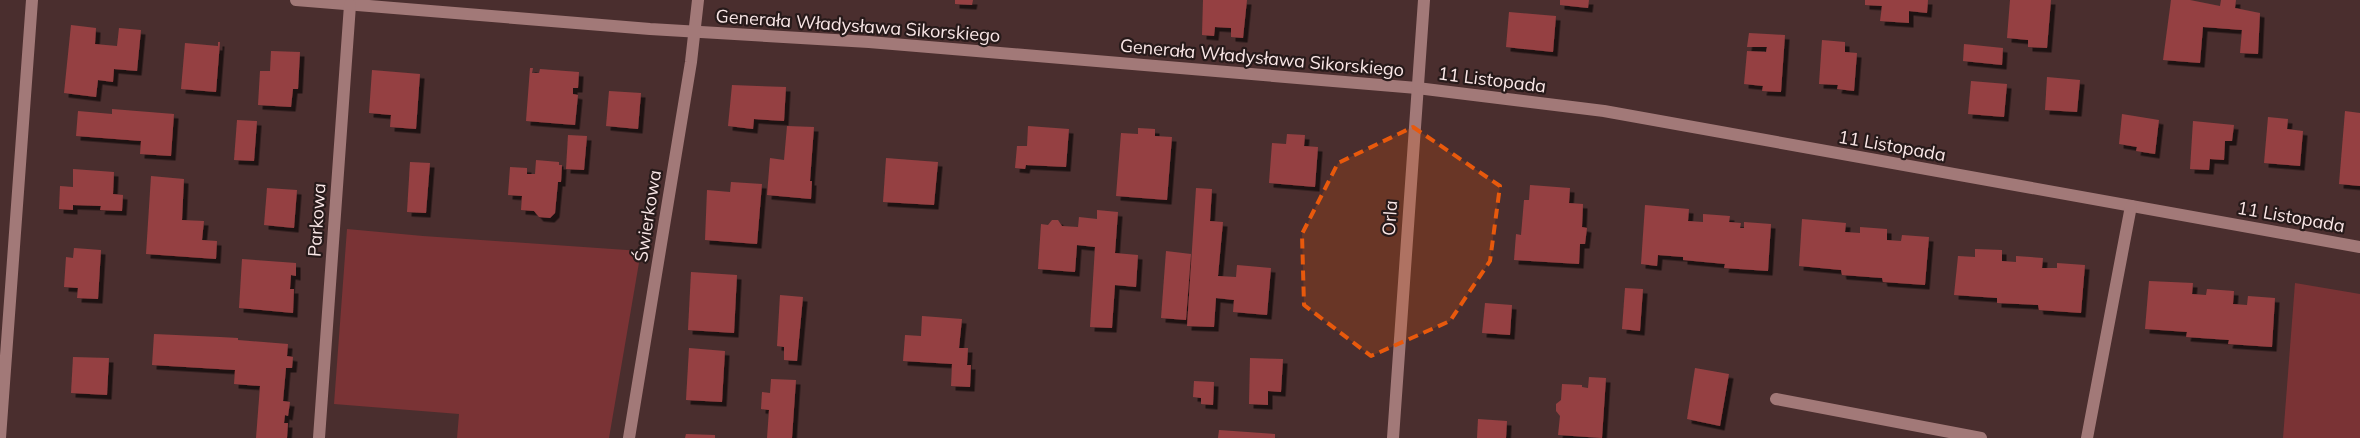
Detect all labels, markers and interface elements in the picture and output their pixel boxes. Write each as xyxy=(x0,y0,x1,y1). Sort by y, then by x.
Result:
street label: Generała Władysława Sikorskiego xyxy=(715,4,1001,47)
street label: Generała Władysława Sikorskiego xyxy=(1119,34,1405,81)
street label: 11 Listopada xyxy=(1437,61,1548,98)
street label: 11 Listopada xyxy=(1836,125,1948,166)
street label: Świerkowa xyxy=(629,168,666,264)
street label: Parkowa xyxy=(302,182,331,258)
street label: 11 Listopada xyxy=(2235,196,2347,237)
street label: Orla xyxy=(1377,199,1402,236)

